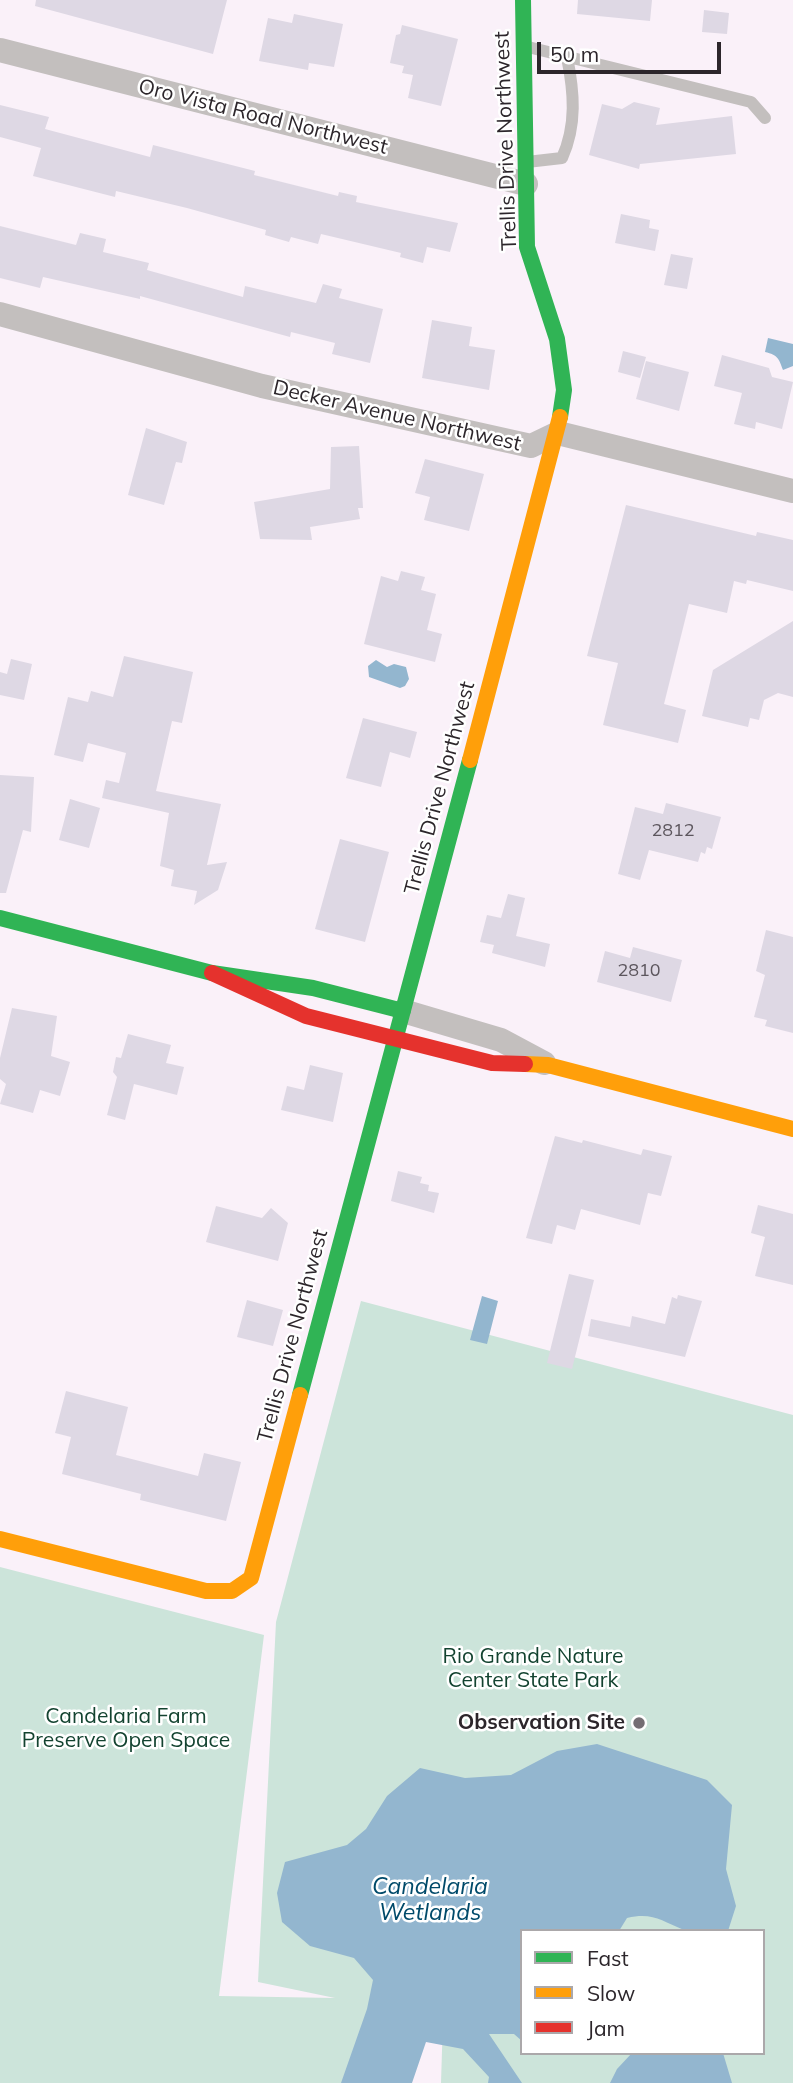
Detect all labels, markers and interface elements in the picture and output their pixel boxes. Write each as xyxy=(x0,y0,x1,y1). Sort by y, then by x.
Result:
scale bar xyxy=(541,28,725,72)
street label: Trellis Drive Northwest xyxy=(490,31,522,251)
text: 50 m xyxy=(550,41,599,67)
street label: Oro Vista Road Northwest xyxy=(136,74,390,160)
street label: Decker Avenue Northwest xyxy=(271,375,523,457)
street label: Trellis Drive Northwest xyxy=(399,679,481,897)
house number: 2812 xyxy=(651,820,695,842)
house number: 2810 xyxy=(617,960,661,982)
street label: Trellis Drive Northwest xyxy=(252,1227,334,1445)
park label: Rio Grande Nature Center State Park xyxy=(443,1644,623,1694)
park label: Candelaria Farm Preserve Open Space xyxy=(22,1704,230,1754)
place label: Observation Site xyxy=(458,1710,625,1736)
marker: Observation Site xyxy=(631,1715,647,1731)
water label: Candelaria Wetlands xyxy=(372,1873,488,1927)
legend xyxy=(520,1929,765,2055)
text: Fast xyxy=(587,1945,629,1971)
text: Slow xyxy=(587,1980,635,2006)
text: Jam xyxy=(587,2015,625,2041)

